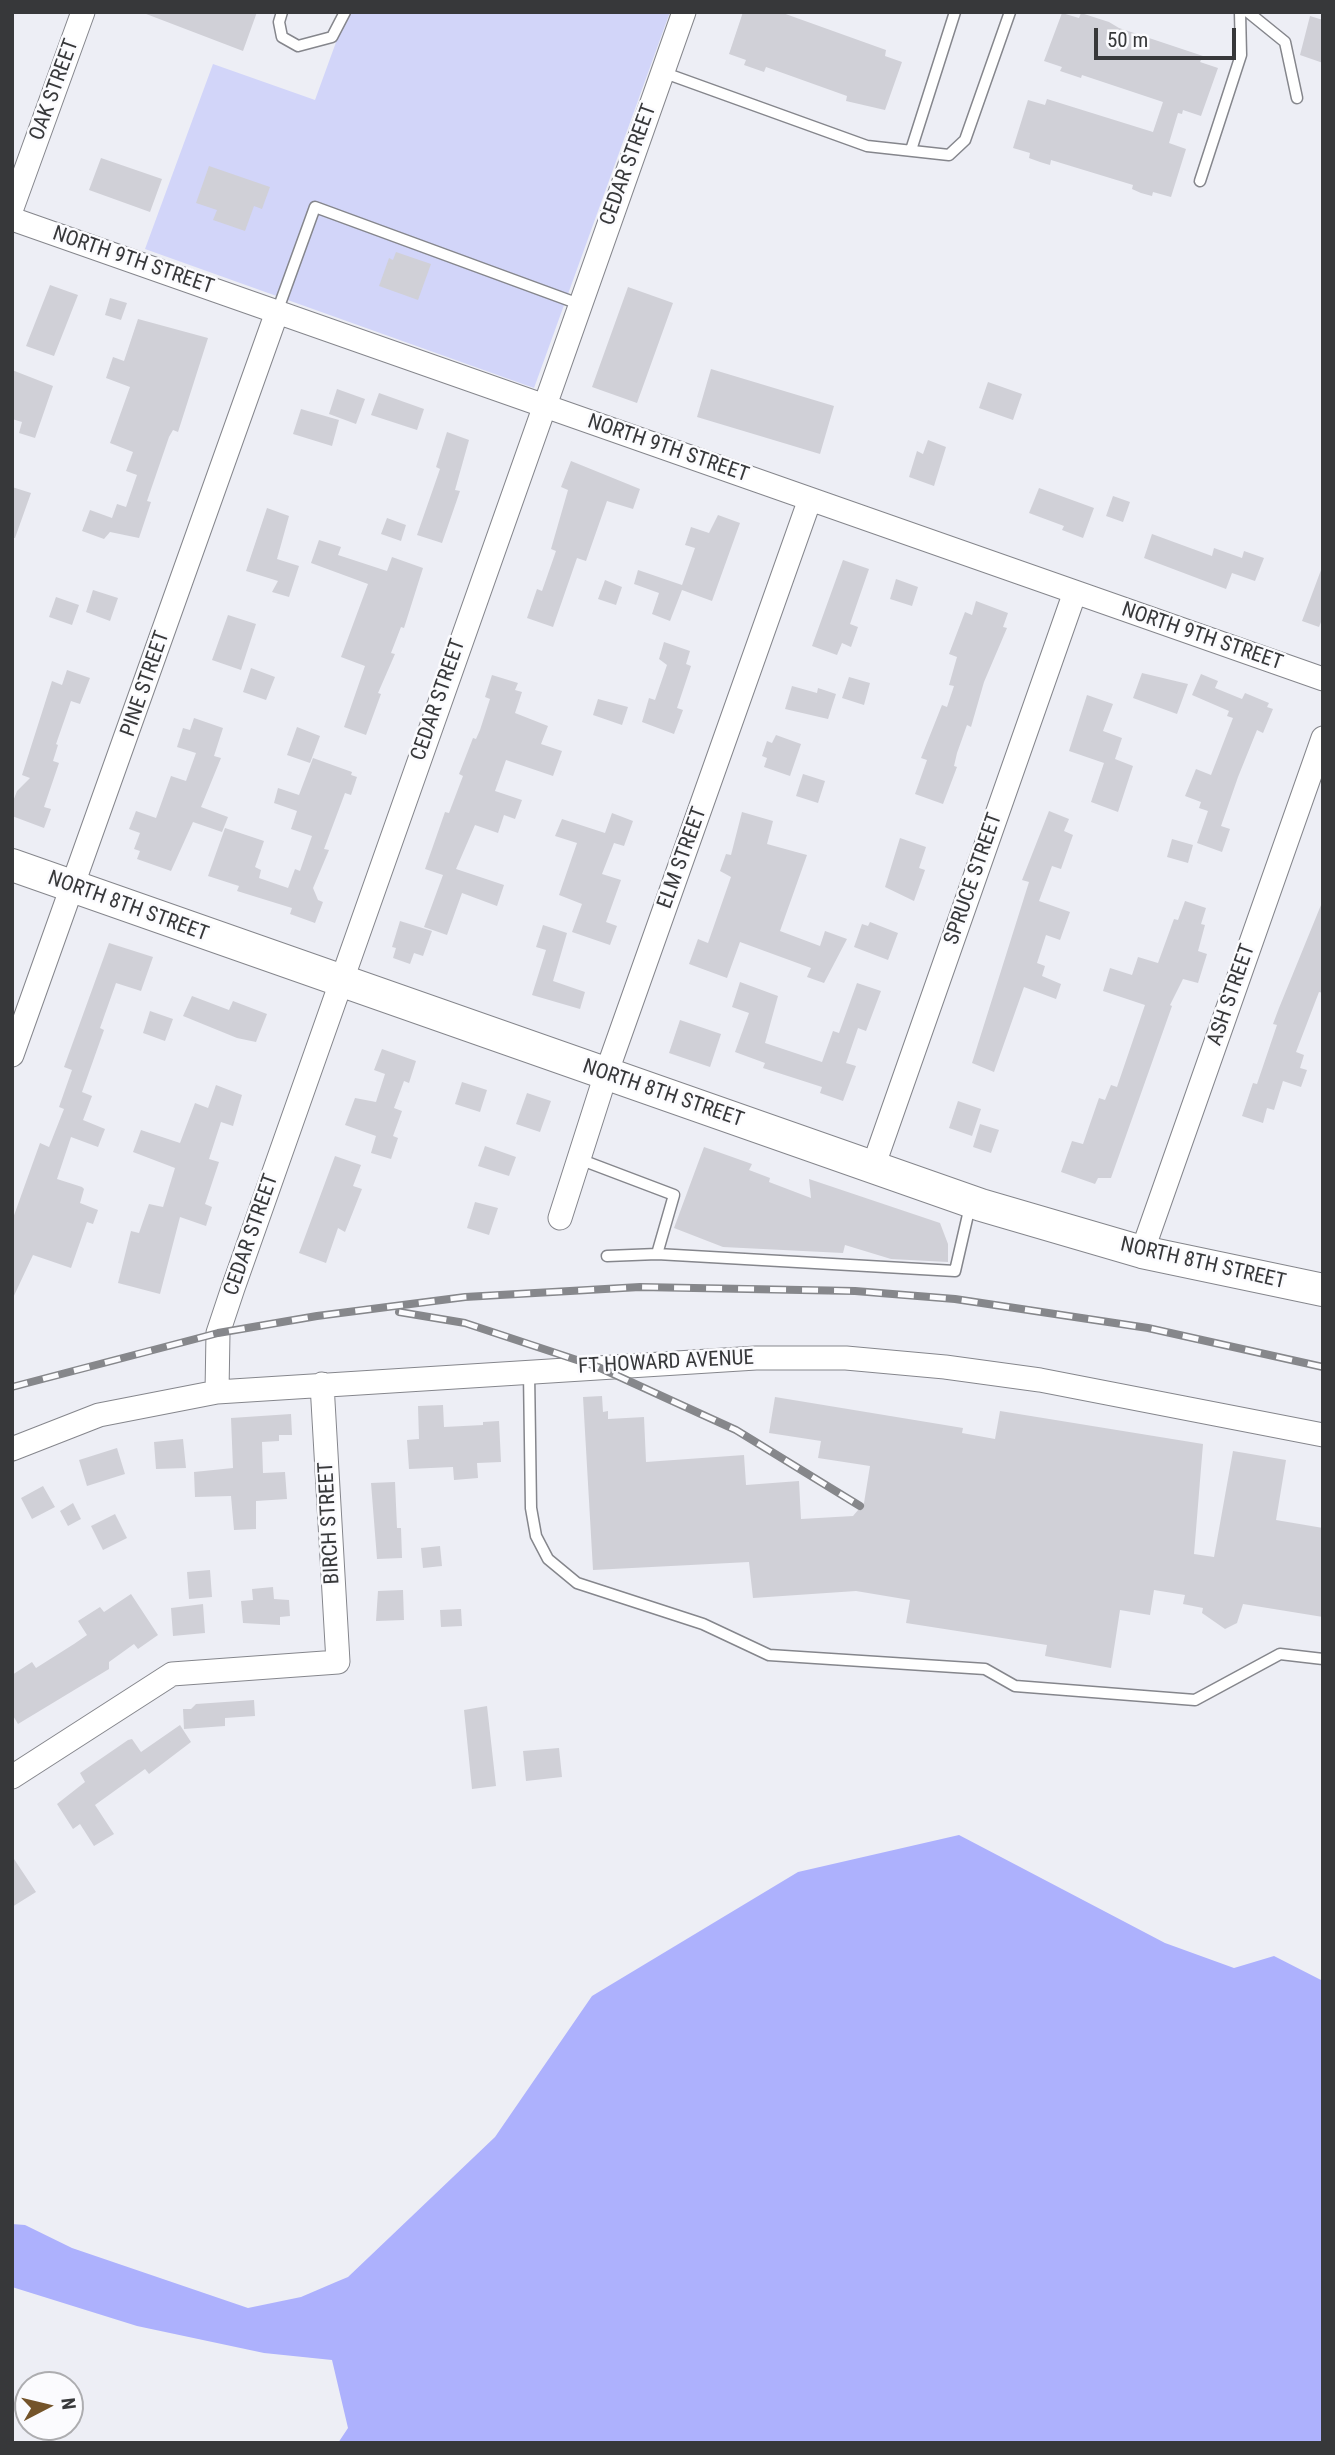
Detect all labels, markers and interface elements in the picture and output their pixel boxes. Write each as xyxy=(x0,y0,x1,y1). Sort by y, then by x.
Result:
scale bar xyxy=(1097,14,1239,58)
text: 50 m xyxy=(1107,28,1148,52)
street label: OAK STREET xyxy=(25,36,85,144)
street label: CEDAR STREET xyxy=(595,101,663,229)
street label: NORTH 9TH STREET xyxy=(49,222,217,300)
street label: NORTH 9TH STREET xyxy=(584,410,752,488)
street label: NORTH 9TH STREET xyxy=(1118,598,1286,676)
street label: PINE STREET xyxy=(116,628,176,740)
street label: CEDAR STREET xyxy=(406,636,472,764)
street label: ELM STREET xyxy=(653,804,713,912)
street label: SPRUCE STREET xyxy=(940,810,1008,948)
street label: NORTH 8TH STREET xyxy=(44,866,212,948)
street label: ASH STREET xyxy=(1203,941,1261,1049)
street label: NORTH 8TH STREET xyxy=(579,1055,747,1133)
street label: CEDAR STREET xyxy=(219,1171,285,1299)
street label: NORTH 8TH STREET xyxy=(1118,1233,1288,1295)
street label: FT HOWARD AVENUE xyxy=(577,1346,755,1380)
street label: BIRCH STREET xyxy=(314,1461,346,1585)
north arrow xyxy=(14,2371,84,2441)
text: N xyxy=(56,2396,80,2411)

